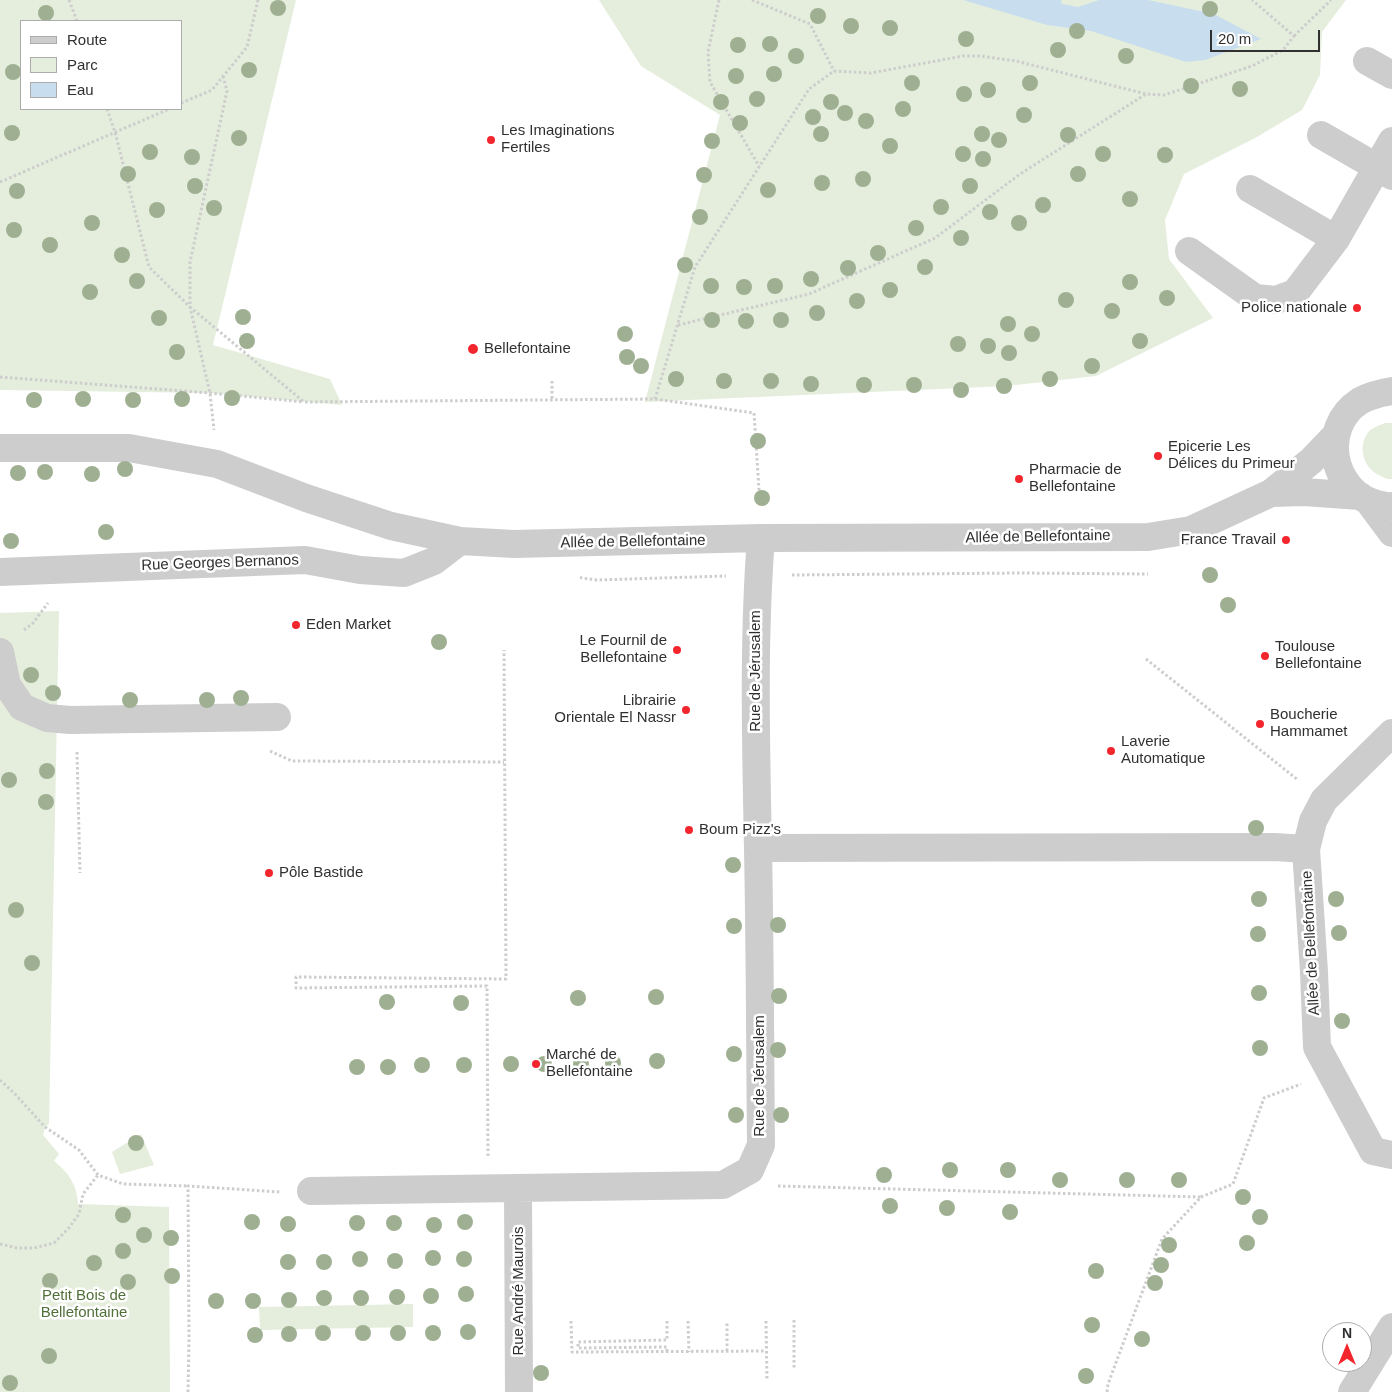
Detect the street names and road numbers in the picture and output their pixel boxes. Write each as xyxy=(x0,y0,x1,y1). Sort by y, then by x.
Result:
street label: Allée de Bellefontaine xyxy=(965,527,1111,547)
street label: Allée de Bellefontaine xyxy=(560,532,706,552)
street label: Rue Georges Bernanos xyxy=(141,551,299,575)
street label: Rue de Jérusalem xyxy=(747,610,765,732)
street label: Allée de Bellefontaine xyxy=(1298,870,1324,1016)
street label: Rue de Jérusalem xyxy=(751,1015,769,1137)
street label: Rue André Maurois xyxy=(510,1226,528,1356)

